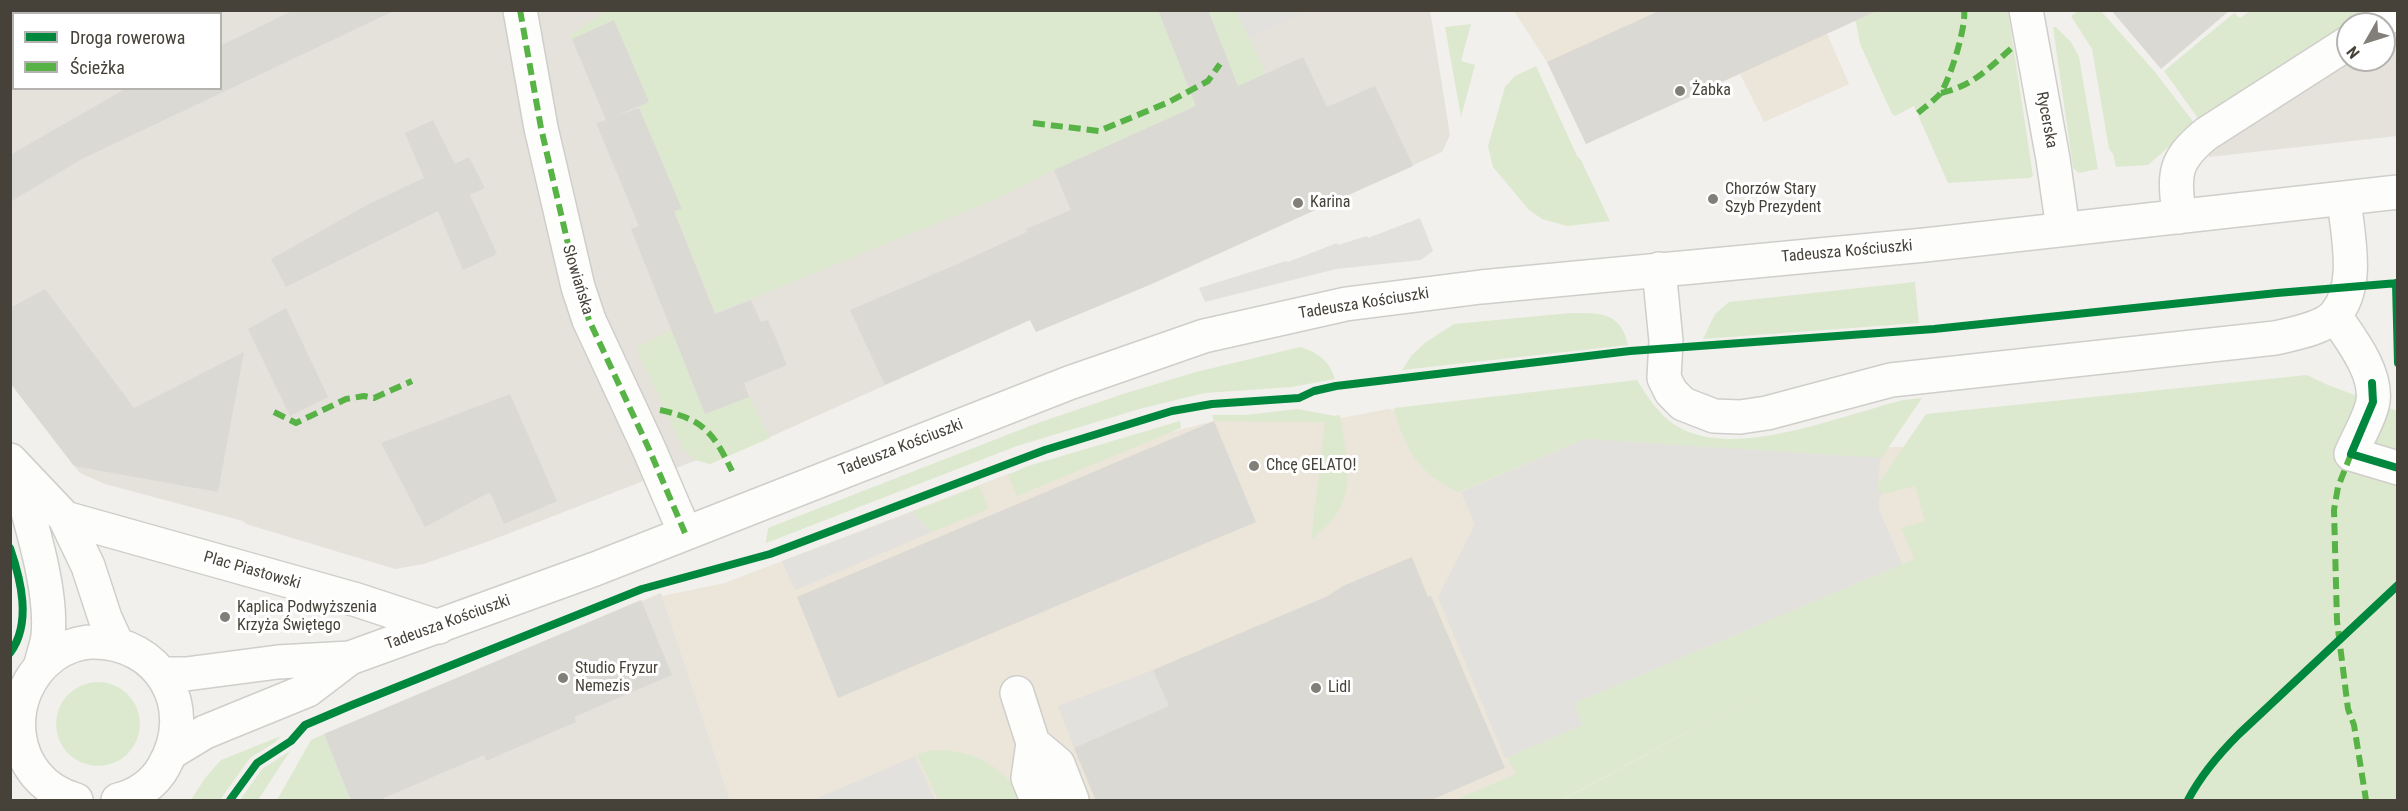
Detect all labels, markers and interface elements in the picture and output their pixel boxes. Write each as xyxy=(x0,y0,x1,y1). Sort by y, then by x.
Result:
legend xyxy=(12,12,222,90)
north arrow xyxy=(2336,12,2396,72)
text: Droga rowerowa xyxy=(70,27,185,48)
text: N xyxy=(2343,43,2364,62)
text: Ścieżka xyxy=(70,57,125,78)
place label: Żabka xyxy=(1692,81,1731,101)
marker: Żabka xyxy=(1673,84,1687,98)
street label: Rycerska xyxy=(2031,90,2061,150)
place label: Chorzów Stary Szyb Prezydent xyxy=(1725,180,1821,218)
marker: Chorzów Stary Szyb Prezydent xyxy=(1706,192,1720,206)
place label: Karina xyxy=(1310,193,1350,213)
marker: Karina xyxy=(1291,196,1305,210)
street label: Tadeusza Kościuszki xyxy=(1781,237,1913,267)
street label: Słowiańska xyxy=(557,243,597,317)
street label: Tadeusza Kościuszki xyxy=(1297,284,1431,324)
street label: Tadeusza Kościuszki xyxy=(836,415,966,481)
place label: Chcę GELATO! xyxy=(1266,456,1356,476)
marker: Chcę GELATO! xyxy=(1247,459,1261,473)
street label: Plac Piastowski xyxy=(201,548,303,594)
street label: Tadeusza Kościuszki xyxy=(383,591,513,655)
place label: Kaplica Podwyższenia Krzyża Świętego xyxy=(237,598,377,636)
marker: Kaplica Podwyższenia Krzyża Świętego xyxy=(218,610,232,624)
place label: Studio Fryzur Nemezis xyxy=(575,659,658,697)
marker: Studio Fryzur Nemezis xyxy=(556,671,570,685)
place label: Lidl xyxy=(1328,678,1351,698)
marker: Lidl xyxy=(1309,681,1323,695)

